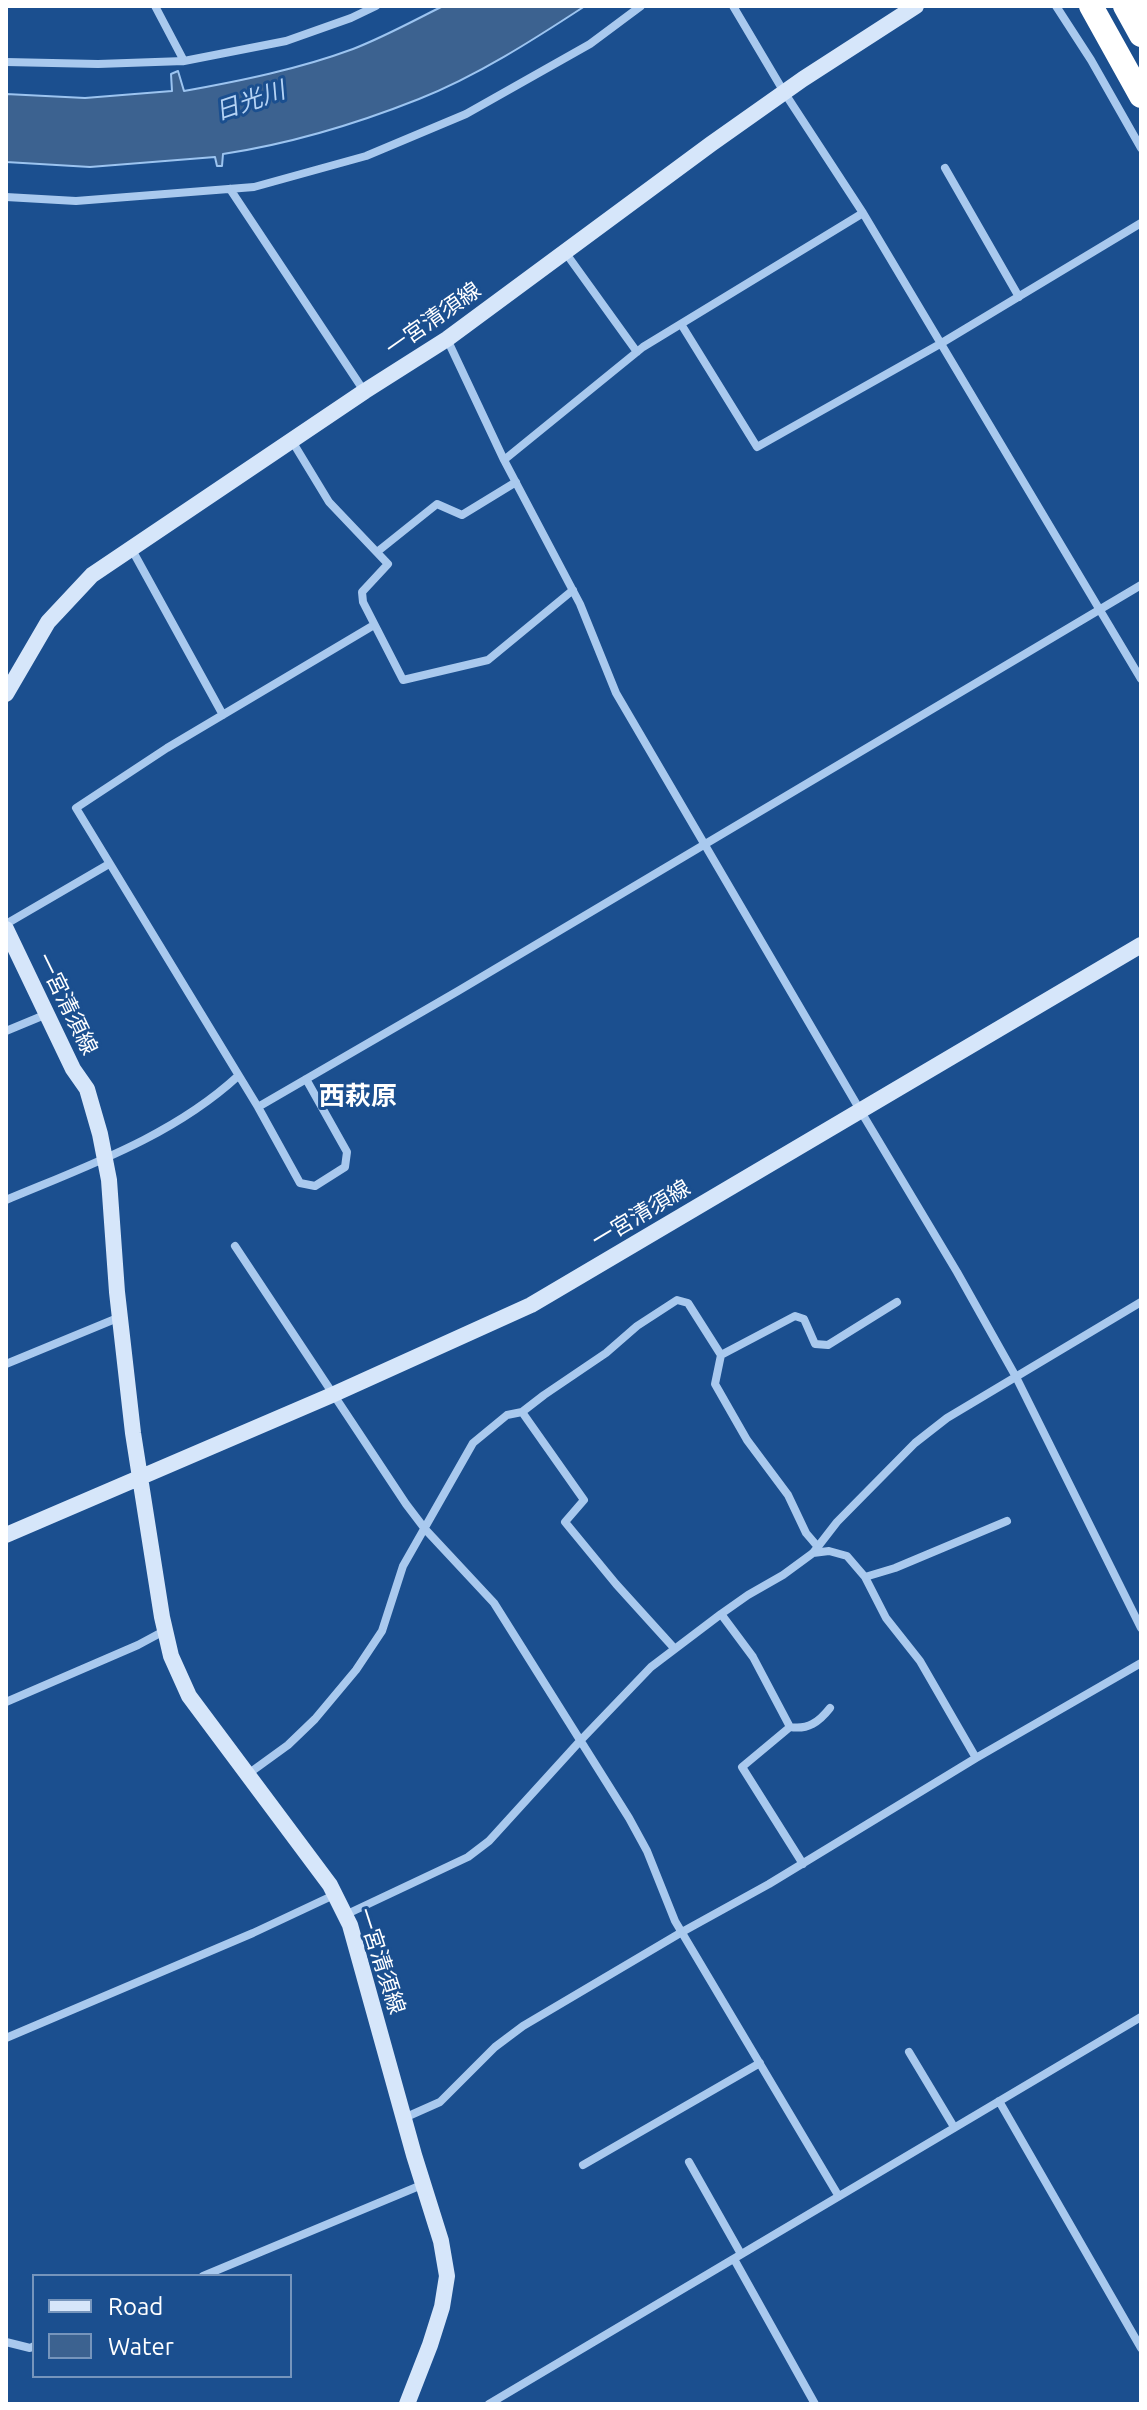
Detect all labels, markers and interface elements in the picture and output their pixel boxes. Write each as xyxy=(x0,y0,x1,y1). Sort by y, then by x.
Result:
water label: 日光川 xyxy=(211,76,289,126)
street label: 一宮清須線 xyxy=(380,277,486,361)
street label: 一宮清須線 xyxy=(31,949,103,1059)
district label: 西萩原 xyxy=(319,1080,397,1112)
street label: 一宮清須線 xyxy=(587,1174,695,1254)
street label: 一宮清須線 xyxy=(351,1905,411,2017)
legend xyxy=(32,2274,292,2378)
text: Road xyxy=(108,2293,163,2320)
text: Water xyxy=(108,2333,174,2360)

